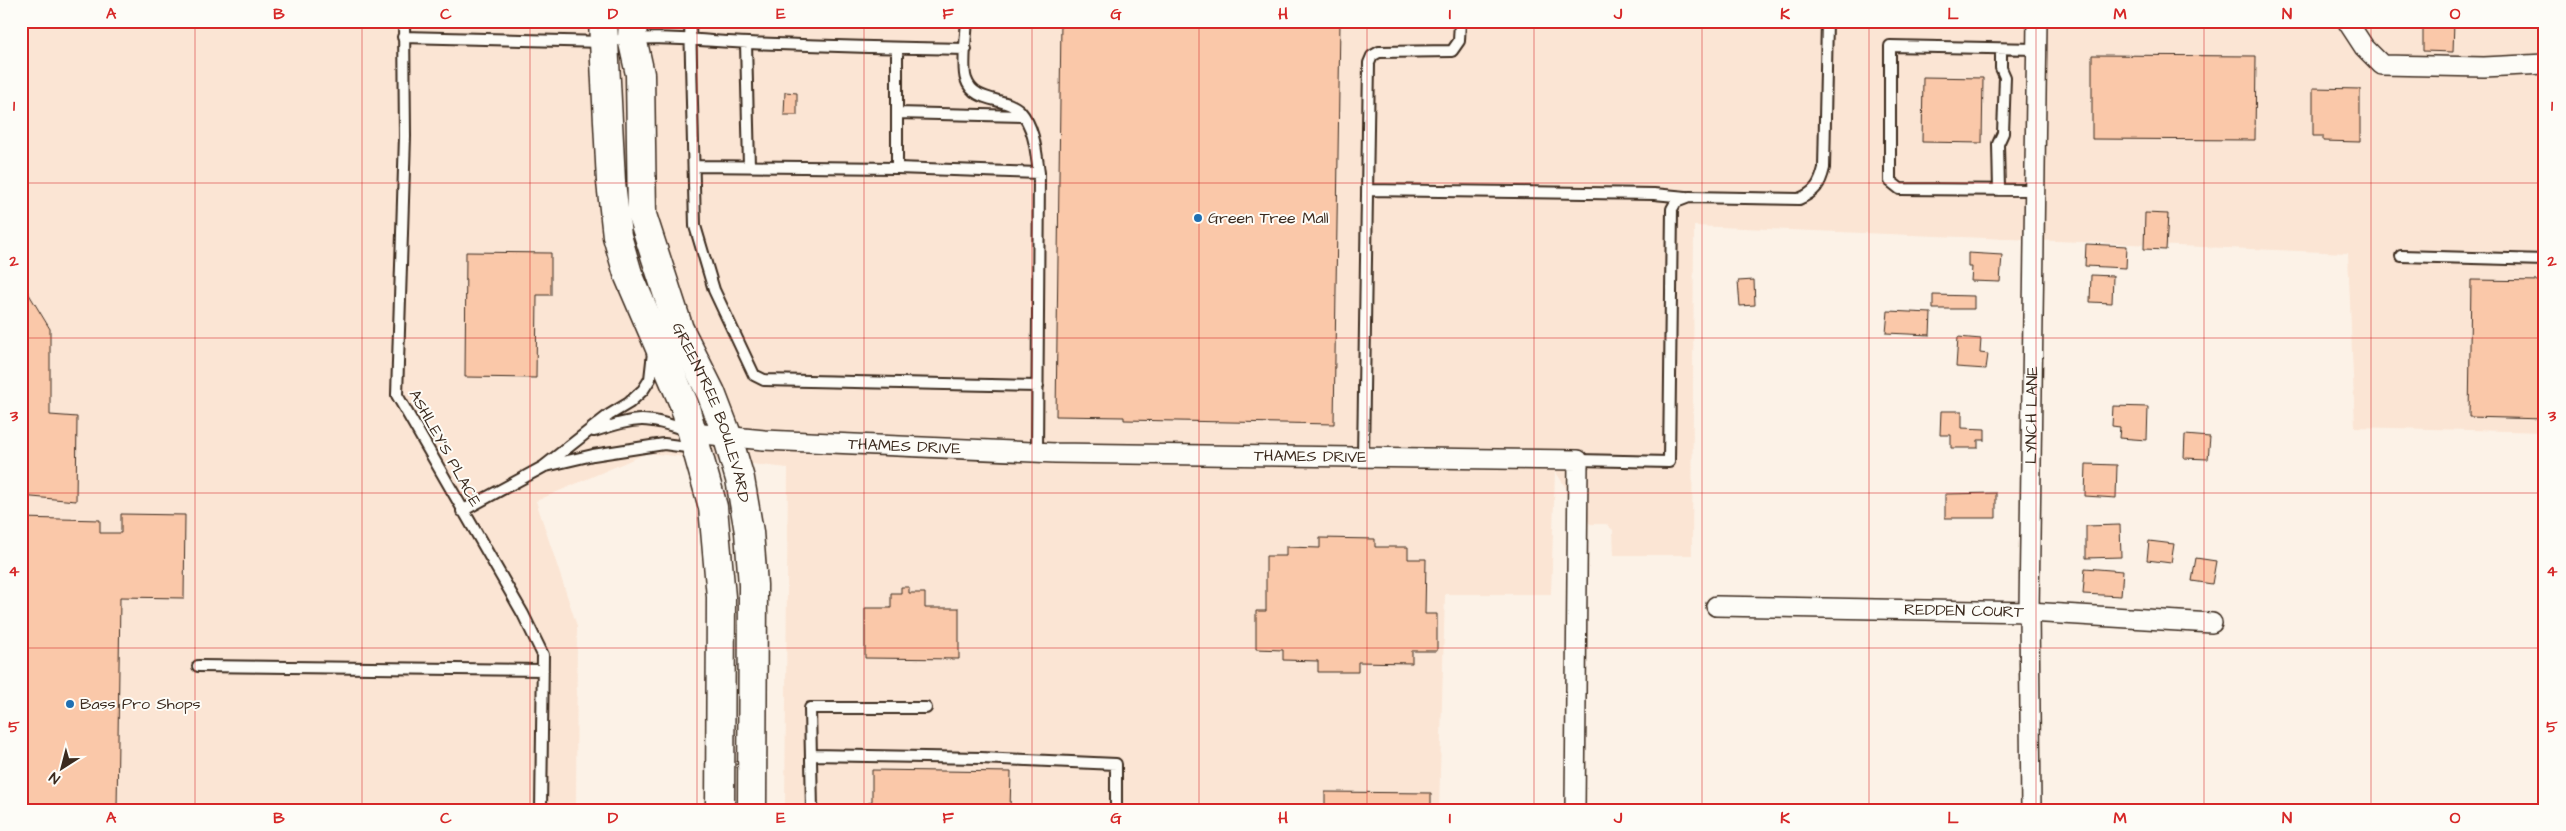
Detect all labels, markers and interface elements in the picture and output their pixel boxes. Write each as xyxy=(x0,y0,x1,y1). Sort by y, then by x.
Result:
text: A xyxy=(106,3,117,25)
text: B xyxy=(273,3,285,25)
text: C xyxy=(440,3,452,25)
text: D xyxy=(608,3,619,25)
text: E xyxy=(776,3,786,25)
text: F xyxy=(942,3,954,25)
text: G xyxy=(1110,3,1122,25)
text: H xyxy=(1278,3,1288,25)
text: I xyxy=(1449,3,1451,25)
text: J xyxy=(1613,3,1623,25)
text: K xyxy=(1780,3,1790,25)
text: L xyxy=(1947,3,1959,25)
text: M xyxy=(2113,3,2127,25)
text: N xyxy=(2282,3,2292,25)
text: O xyxy=(2450,3,2461,25)
text: 1 xyxy=(13,95,16,117)
text: 1 xyxy=(2551,95,2554,117)
place label: Green Tree Mall xyxy=(1208,207,1329,229)
marker: Green Tree Mall xyxy=(1192,212,1204,224)
text: 2 xyxy=(8,250,19,272)
text: 2 xyxy=(2546,250,2557,272)
street label: GREENTREE BOULEVARD xyxy=(667,320,755,504)
street label: LYNCH LANE xyxy=(2020,365,2043,464)
street label: ASHLEY'S PLACE xyxy=(404,385,487,511)
text: 3 xyxy=(9,405,19,427)
text: 3 xyxy=(2547,405,2557,427)
street label: THAMES DRIVE xyxy=(848,433,962,460)
street label: THAMES DRIVE xyxy=(1254,445,1368,468)
text: 4 xyxy=(9,560,20,582)
text: 4 xyxy=(2547,560,2558,582)
street label: REDDEN COURT xyxy=(1904,599,2024,623)
place label: Bass Pro Shops xyxy=(80,693,201,715)
marker: Bass Pro Shops xyxy=(64,698,76,710)
text: 5 xyxy=(8,716,20,738)
text: 5 xyxy=(2546,716,2558,738)
north arrow xyxy=(38,744,88,794)
text: N xyxy=(45,767,64,788)
text: A xyxy=(106,807,117,829)
text: B xyxy=(273,807,285,829)
text: C xyxy=(440,807,452,829)
text: D xyxy=(608,807,619,829)
text: E xyxy=(776,807,786,829)
text: F xyxy=(942,807,954,829)
text: G xyxy=(1110,807,1122,829)
text: H xyxy=(1278,807,1288,829)
text: I xyxy=(1449,807,1451,829)
text: J xyxy=(1613,807,1623,829)
text: K xyxy=(1780,807,1790,829)
text: L xyxy=(1947,807,1959,829)
text: M xyxy=(2113,807,2127,829)
text: N xyxy=(2282,807,2292,829)
text: O xyxy=(2450,807,2461,829)

